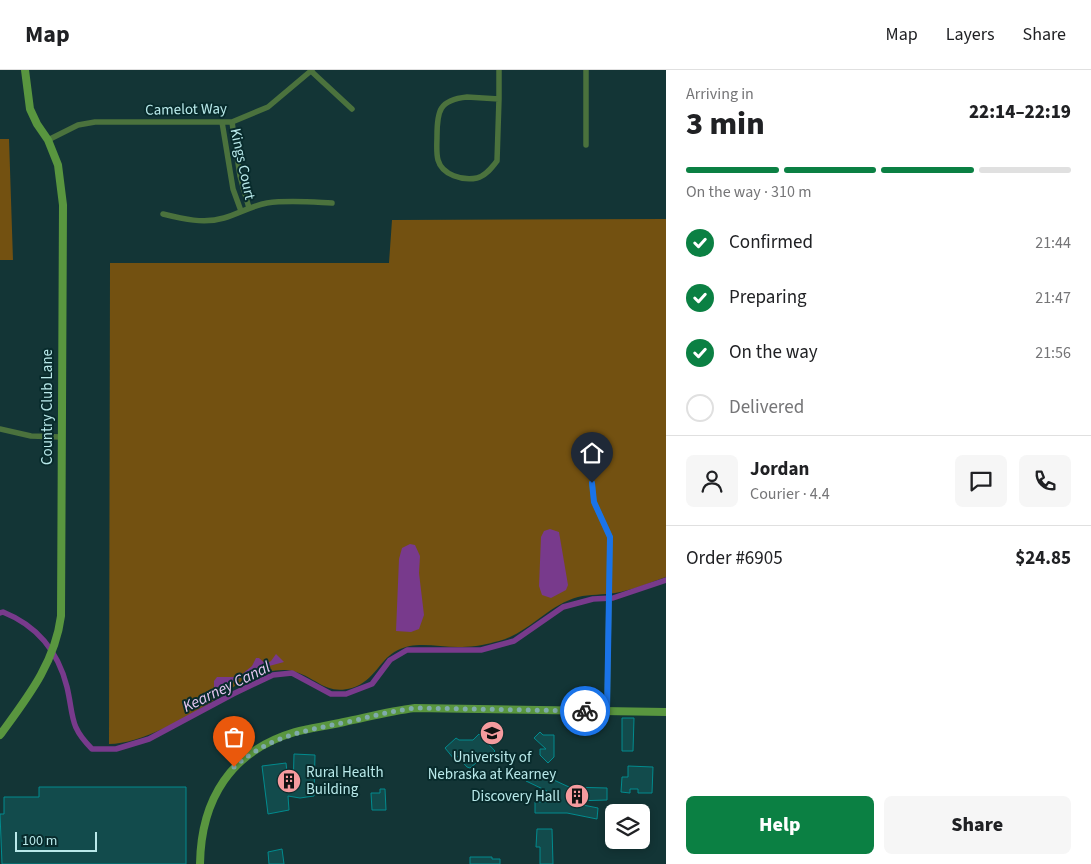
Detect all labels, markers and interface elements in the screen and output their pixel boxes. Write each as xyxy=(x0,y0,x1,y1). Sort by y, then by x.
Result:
text: Map xyxy=(25,17,70,52)
text: Map xyxy=(886,22,918,47)
text: Layers xyxy=(946,22,995,47)
text: Share xyxy=(1023,22,1066,47)
text: Arriving in xyxy=(686,83,754,105)
street label: Camelot Way xyxy=(145,98,227,121)
text: 22:14–22:19 xyxy=(969,99,1071,126)
text: 3 min xyxy=(686,101,765,147)
street label: Kings Court xyxy=(225,126,260,202)
text: On the way · 310 m xyxy=(686,181,811,203)
icon: check xyxy=(686,229,714,257)
text: Confirmed xyxy=(729,229,813,256)
text: 21:44 xyxy=(1035,232,1071,254)
icon: check xyxy=(686,284,714,312)
text: Preparing xyxy=(729,284,807,311)
text: 21:47 xyxy=(1035,287,1071,309)
icon: check xyxy=(686,339,714,367)
text: On the way xyxy=(729,339,818,366)
text: 21:56 xyxy=(1035,342,1071,364)
street label: Country Club Lane xyxy=(37,349,58,465)
text: Delivered xyxy=(729,394,804,421)
pin xyxy=(571,432,613,483)
icon: home xyxy=(578,439,606,467)
button: person xyxy=(686,455,738,507)
button: chat xyxy=(955,455,1007,507)
button: phone xyxy=(1019,455,1071,507)
text: Jordan xyxy=(750,456,809,483)
text: Courier · 4.4 xyxy=(750,483,830,505)
text: Order #6905 xyxy=(686,545,783,572)
text: $24.85 xyxy=(1015,545,1071,572)
water label: Kearney Canal xyxy=(179,656,274,718)
courier xyxy=(560,686,610,736)
icon: bike xyxy=(571,697,599,725)
pin xyxy=(213,716,255,767)
school or university icon: University of Nebraska at Kearney xyxy=(479,720,505,746)
icon: bag xyxy=(220,723,248,751)
place label: University of Nebraska at Kearney xyxy=(428,747,556,785)
place label: Rural Health Building xyxy=(306,762,384,800)
building icon: Rural Health Building xyxy=(276,768,302,794)
building icon: Discovery Hall xyxy=(564,783,590,809)
place label: Discovery Hall xyxy=(471,786,560,807)
button: Help xyxy=(686,796,874,854)
button: Share xyxy=(884,796,1071,854)
map controls xyxy=(605,804,650,849)
button: layers xyxy=(605,804,650,849)
scale bar xyxy=(15,829,98,852)
text: 100 m xyxy=(22,831,57,851)

